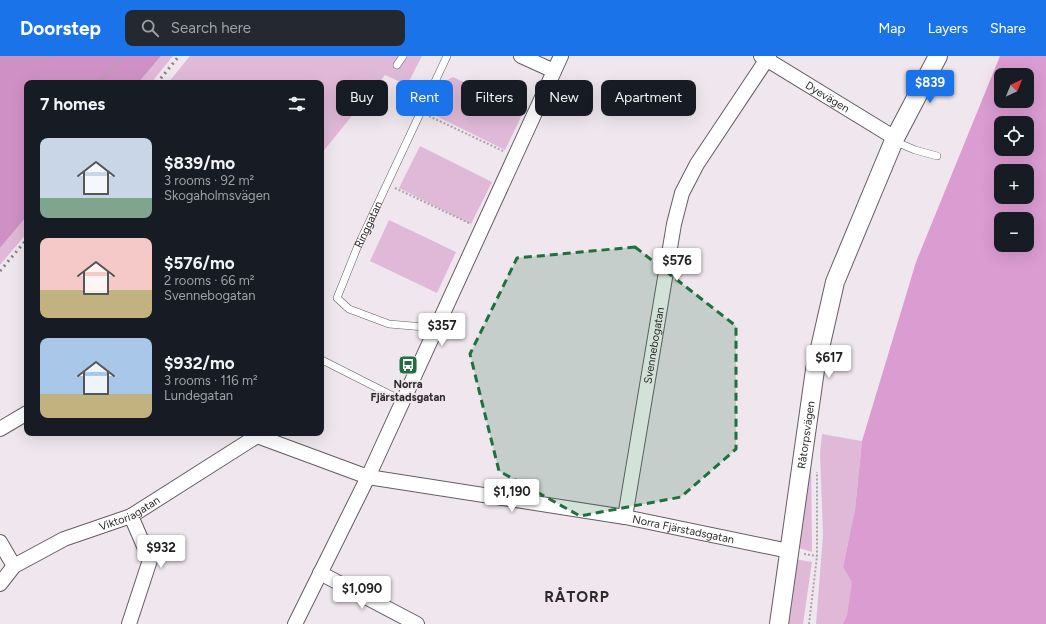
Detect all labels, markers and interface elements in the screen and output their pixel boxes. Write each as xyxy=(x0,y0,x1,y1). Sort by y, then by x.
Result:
search box xyxy=(125,10,405,46)
text: Doorstep xyxy=(20,17,101,40)
icon: search xyxy=(139,17,161,39)
text: Search here xyxy=(171,19,251,37)
text: Map xyxy=(878,20,906,37)
text: Layers xyxy=(928,20,968,37)
text: Share xyxy=(990,20,1026,37)
north arrow xyxy=(994,68,1034,108)
map controls xyxy=(994,68,1034,252)
pin: $839 xyxy=(906,70,954,104)
text: $839 xyxy=(915,75,945,90)
street label: Dyevägen xyxy=(803,78,852,115)
chip: Buy xyxy=(336,80,388,116)
chip: Rent xyxy=(396,80,453,116)
chip: Filters xyxy=(461,80,527,116)
chip: New xyxy=(535,80,593,116)
chip: Apartment xyxy=(601,80,696,116)
icon: filters xyxy=(286,93,308,115)
text: 7 homes xyxy=(40,94,105,114)
button: locate xyxy=(994,116,1034,156)
text: $839/mo xyxy=(164,153,235,173)
icon: home xyxy=(72,154,120,202)
button: + xyxy=(994,164,1034,204)
text: 3 rooms · 92 m² xyxy=(164,173,254,188)
text: Skogaholmsvägen xyxy=(164,188,270,203)
street label: Ringgatan xyxy=(352,199,385,250)
button: − xyxy=(994,212,1034,252)
pin: $576 xyxy=(653,248,701,282)
text: $576/mo xyxy=(164,253,235,273)
text: $576 xyxy=(662,253,692,268)
icon: home xyxy=(72,254,120,302)
text: 2 rooms · 66 m² xyxy=(164,273,254,288)
text: Svennebogatan xyxy=(164,288,255,303)
street label: Svennebogatan xyxy=(641,306,667,385)
pin: $357 xyxy=(418,313,466,347)
text: $357 xyxy=(427,318,457,333)
pin: $617 xyxy=(805,345,853,379)
text: $617 xyxy=(815,350,843,365)
text: $932/mo xyxy=(164,353,235,373)
icon: home xyxy=(72,354,120,402)
bus stop icon: Norra Fjärstadsgatan xyxy=(397,354,419,376)
text: 3 rooms · 116 m² xyxy=(164,373,258,388)
place label: Norra Fjärstadsgatan xyxy=(370,378,446,404)
text: Lundegatan xyxy=(164,388,233,403)
street label: Råtorpsvägen xyxy=(795,400,817,470)
pin: $1,190 xyxy=(479,479,545,513)
text: $1,190 xyxy=(493,484,531,499)
street label: Viktoriagatan xyxy=(97,493,162,533)
street label: Norra Fjärstadsgatan xyxy=(631,512,735,546)
pin: $932 xyxy=(137,535,185,569)
text: $932 xyxy=(146,540,176,555)
pin: $1,090 xyxy=(329,576,395,610)
text: $1,090 xyxy=(342,581,382,596)
district label: RÅTORP xyxy=(544,587,610,606)

